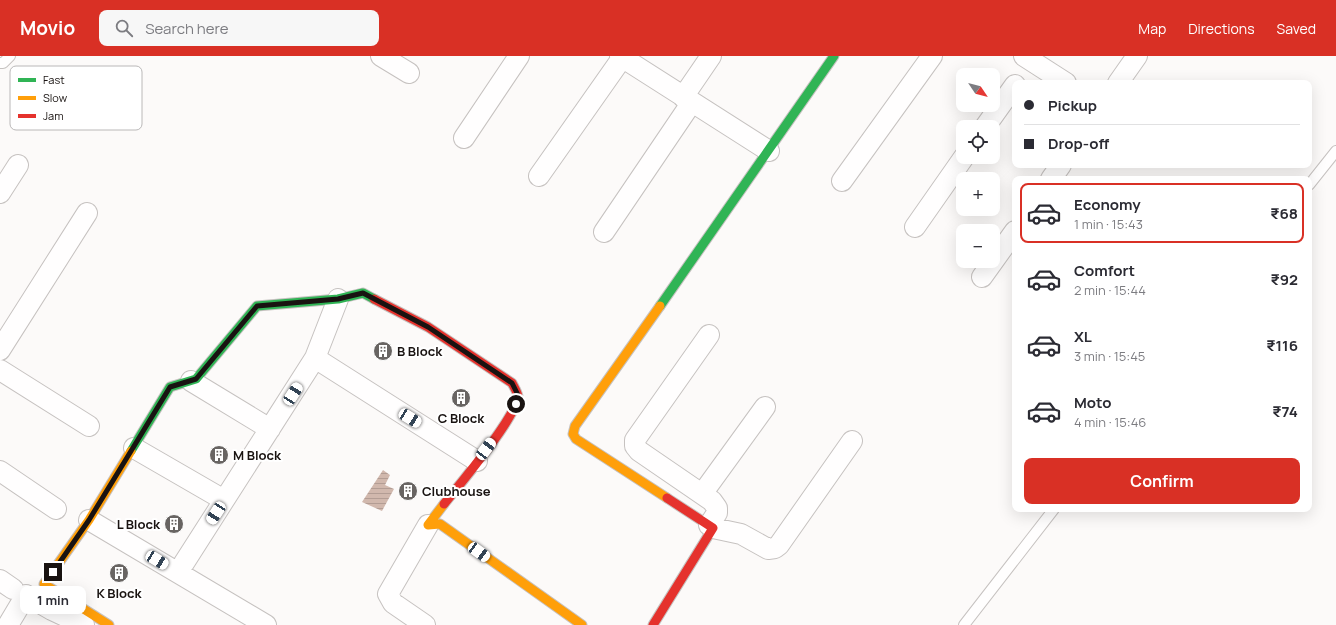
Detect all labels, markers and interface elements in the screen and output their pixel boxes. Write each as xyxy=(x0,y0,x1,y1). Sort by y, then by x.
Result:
search box xyxy=(99,10,379,46)
text: Movio xyxy=(20,15,75,41)
icon: search xyxy=(113,17,135,39)
text: Search here xyxy=(145,18,229,39)
text: Map xyxy=(1138,19,1166,38)
text: Directions xyxy=(1188,19,1255,38)
text: Saved xyxy=(1277,19,1316,38)
legend xyxy=(10,66,142,130)
north arrow xyxy=(956,68,1000,112)
map controls xyxy=(956,68,1000,268)
text: Fast xyxy=(43,72,65,87)
text: Slow xyxy=(43,90,68,105)
text: Pickup xyxy=(1048,95,1097,116)
text: Jam xyxy=(43,108,64,123)
button: locate xyxy=(956,120,1000,164)
text: Drop-off xyxy=(1048,133,1109,154)
button: + xyxy=(956,172,1000,216)
text: Economy xyxy=(1074,194,1141,215)
icon: car xyxy=(1026,195,1062,231)
text: ₹68 xyxy=(1270,203,1298,224)
text: 1 min · 15:43 xyxy=(1074,215,1143,233)
button: − xyxy=(956,224,1000,268)
text: Comfort xyxy=(1074,260,1135,281)
icon: car xyxy=(1026,261,1062,297)
text: ₹92 xyxy=(1270,269,1298,290)
text: 2 min · 15:44 xyxy=(1074,281,1146,299)
text: XL xyxy=(1074,326,1092,347)
icon: car xyxy=(1026,327,1062,363)
text: ₹116 xyxy=(1266,335,1298,356)
building icon: B Block xyxy=(372,340,394,362)
place label: B Block xyxy=(397,342,443,360)
text: 3 min · 15:45 xyxy=(1074,347,1145,365)
car xyxy=(281,381,305,407)
building icon: C Block xyxy=(450,387,472,409)
text: Moto xyxy=(1074,392,1111,413)
icon: car xyxy=(1026,393,1062,429)
route start xyxy=(507,395,525,413)
text: ₹74 xyxy=(1272,401,1298,422)
car xyxy=(397,407,423,429)
place label: C Block xyxy=(438,409,485,427)
text: 4 min · 15:46 xyxy=(1074,413,1146,431)
car xyxy=(474,436,498,462)
building icon: M Block xyxy=(208,444,230,466)
place label: M Block xyxy=(233,446,282,464)
button: Confirm xyxy=(1024,458,1300,504)
building icon: Clubhouse xyxy=(397,480,419,502)
place label: Clubhouse xyxy=(422,482,491,500)
car xyxy=(204,500,228,526)
building icon: L Block xyxy=(163,513,185,535)
place label: L Block xyxy=(117,515,161,533)
car xyxy=(466,540,492,564)
car xyxy=(144,549,170,571)
building icon: K Block xyxy=(108,562,130,584)
route end xyxy=(44,563,62,581)
place label: K Block xyxy=(96,584,143,602)
callout: 1 min xyxy=(20,586,86,614)
text: 1 min xyxy=(37,591,69,609)

